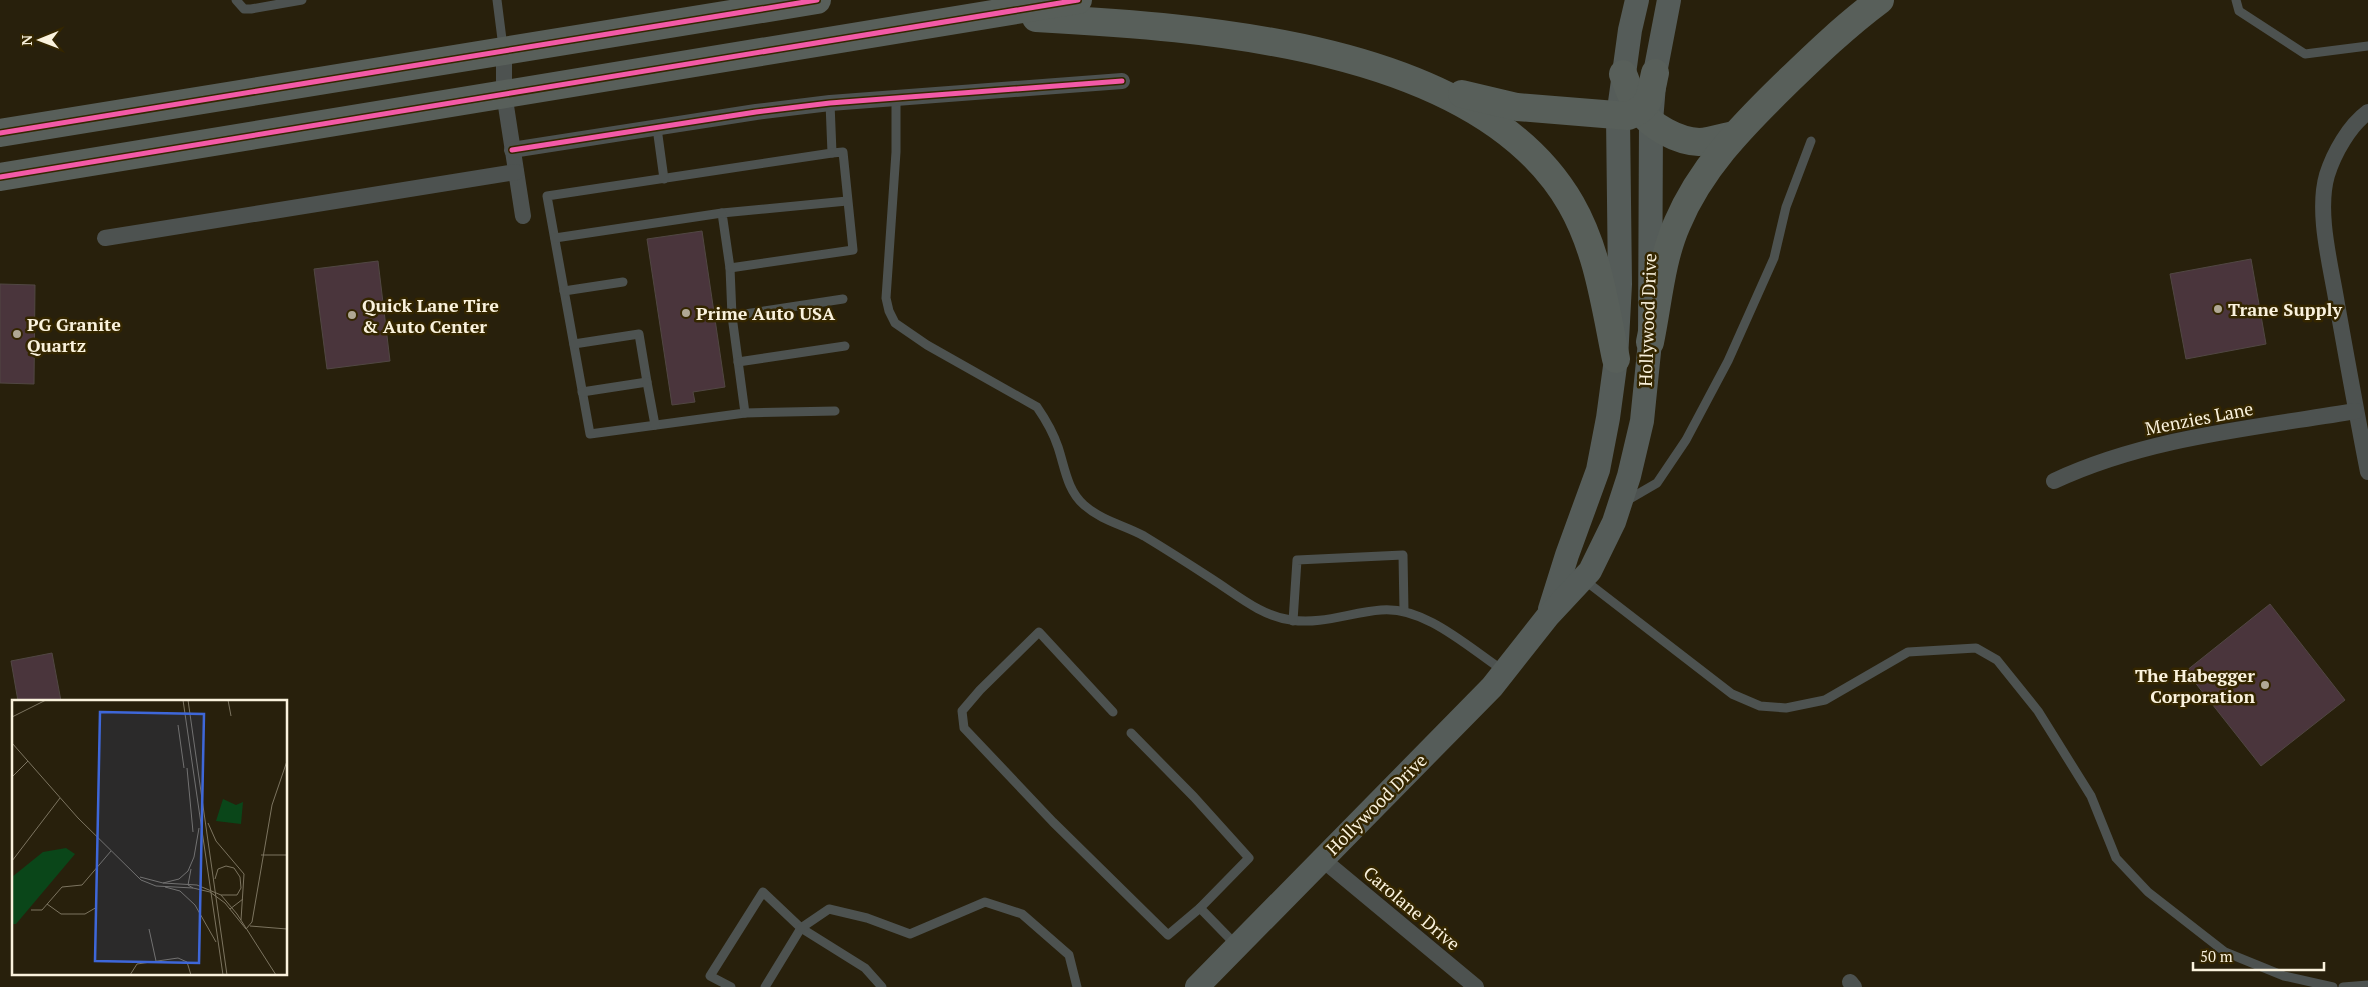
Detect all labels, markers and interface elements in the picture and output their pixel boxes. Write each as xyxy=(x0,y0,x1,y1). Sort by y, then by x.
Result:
north arrow xyxy=(15,15,65,65)
text: N xyxy=(17,34,36,46)
street label: Hollywood Drive xyxy=(1633,253,1661,387)
place label: Quick Lane Tire & Auto Center xyxy=(362,293,499,338)
place label: Trane Supply xyxy=(2228,297,2343,321)
place label: Prime Auto USA xyxy=(696,301,836,325)
marker: Trane Supply xyxy=(2212,303,2224,315)
marker: Prime Auto USA xyxy=(680,307,692,319)
marker: Quick Lane Tire & Auto Center xyxy=(346,309,358,321)
place label: PG Granite Quartz xyxy=(27,312,121,357)
marker: PG Granite Quartz xyxy=(11,328,23,340)
street label: Menzies Lane xyxy=(2143,396,2255,440)
place label: The Habegger Corporation xyxy=(2135,663,2255,708)
marker: The Habegger Corporation xyxy=(2259,679,2271,691)
inset map xyxy=(12,700,288,974)
street label: Hollywood Drive xyxy=(1320,748,1432,860)
street label: Carolane Drive xyxy=(1359,861,1465,955)
scale bar xyxy=(2193,940,2324,972)
text: 50 m xyxy=(2200,946,2233,966)

